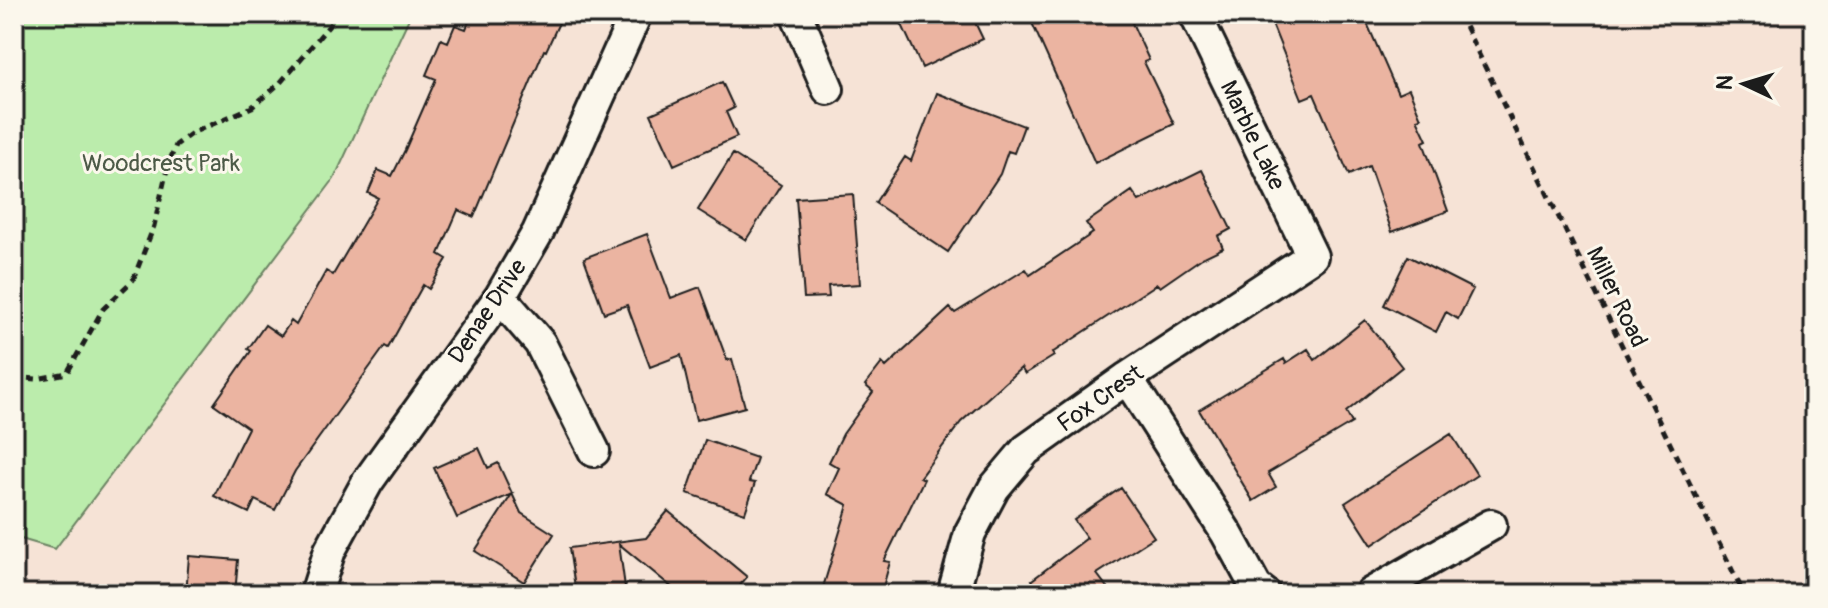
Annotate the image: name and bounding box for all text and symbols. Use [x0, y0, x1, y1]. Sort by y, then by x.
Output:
north arrow [1704, 44, 1784, 124]
text: N [1711, 74, 1740, 91]
street label: Marble Lake [1214, 76, 1292, 195]
park label: Woodcrest Park [82, 149, 240, 178]
street label: Miller Road [1580, 242, 1653, 352]
street label: Denae Drive [442, 254, 533, 369]
street label: Fox Crest [1052, 358, 1149, 438]

